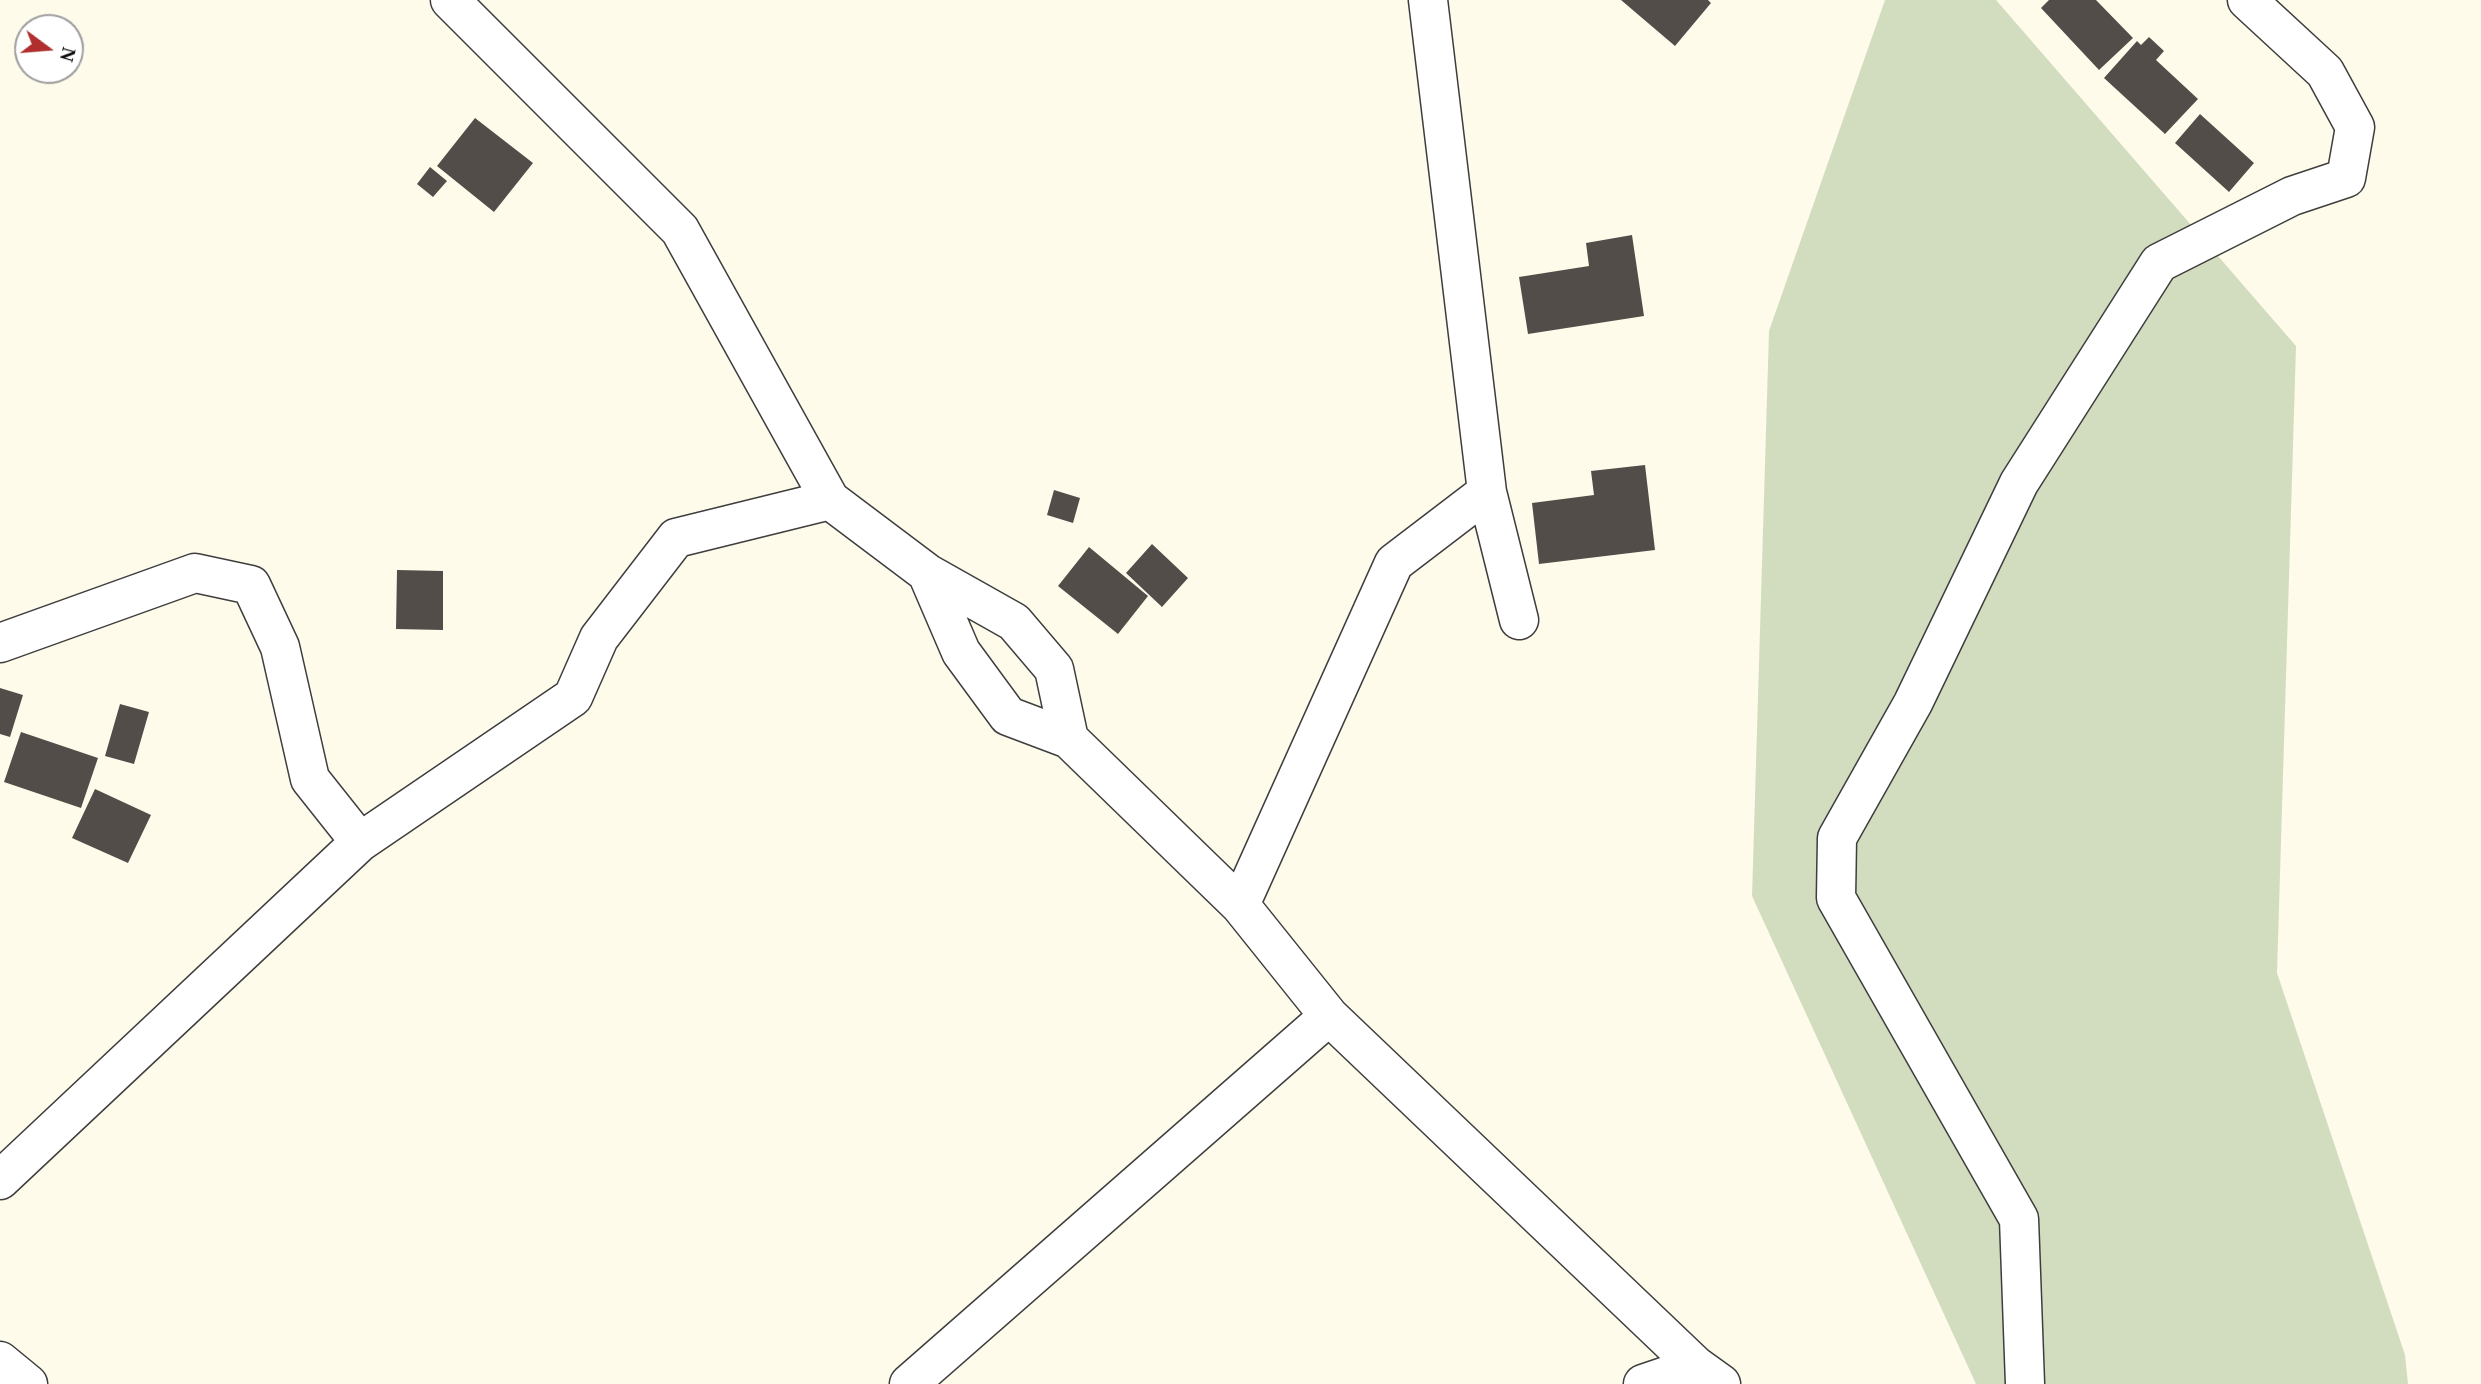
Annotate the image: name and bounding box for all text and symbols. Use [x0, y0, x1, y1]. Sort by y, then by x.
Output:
north arrow [14, 14, 84, 84]
text: N [56, 45, 80, 64]

